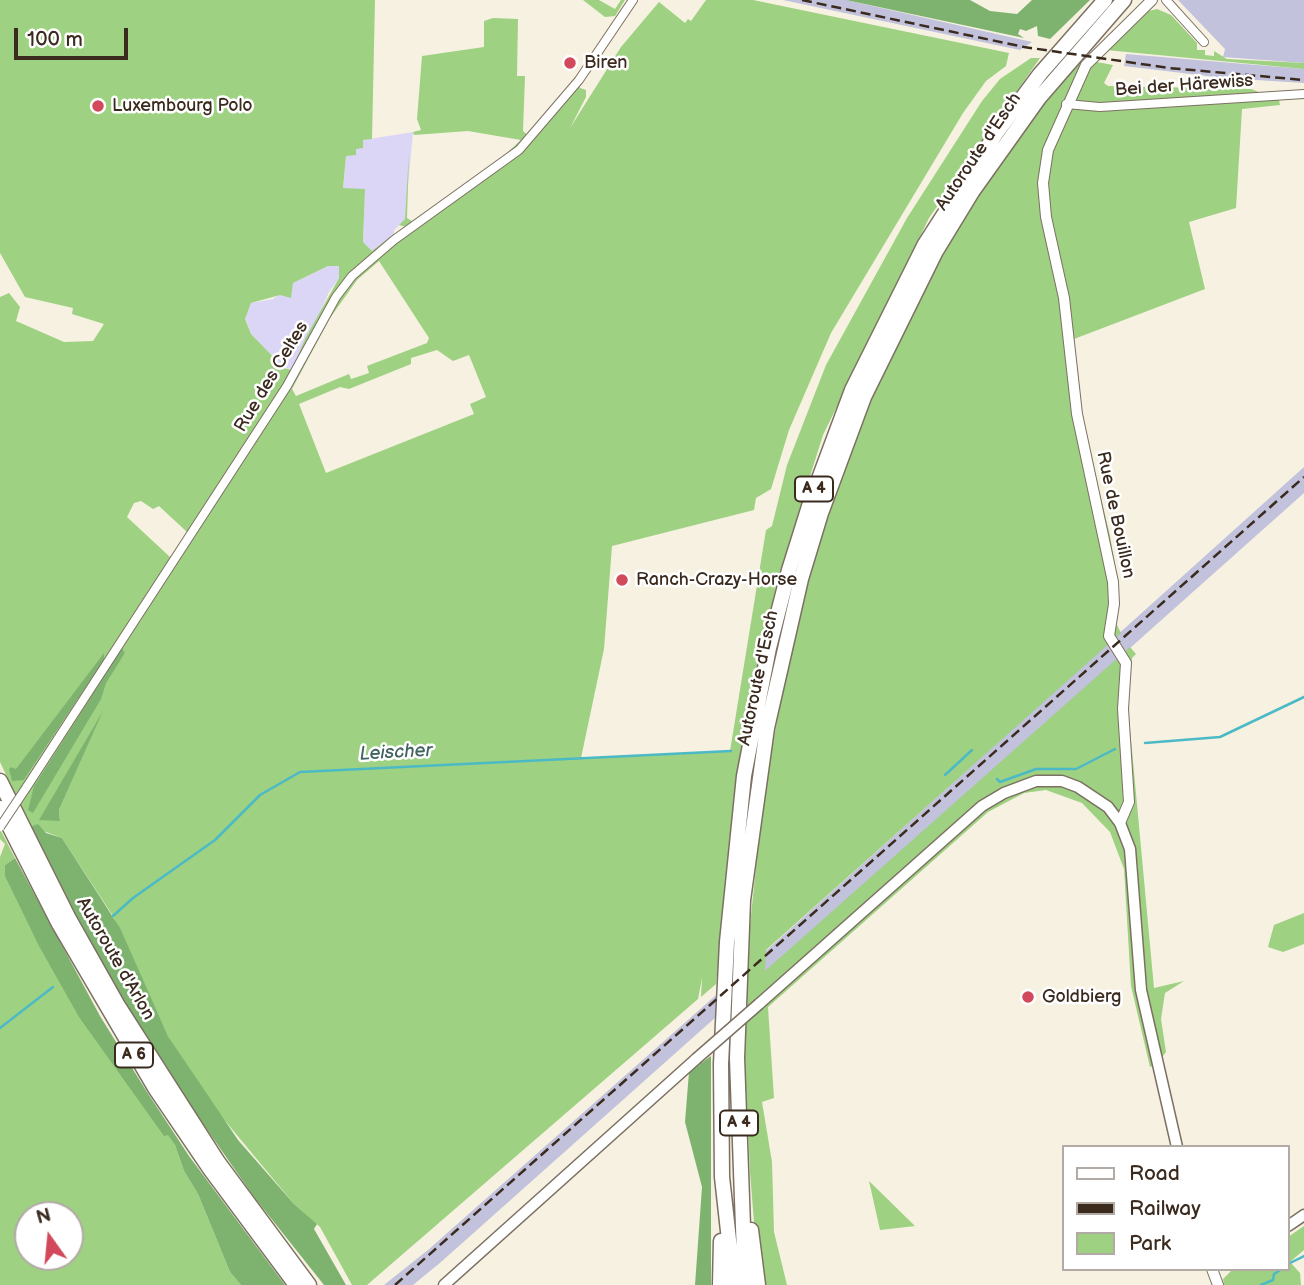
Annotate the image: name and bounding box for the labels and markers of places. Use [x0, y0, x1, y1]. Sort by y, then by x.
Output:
place label: Biren [584, 52, 628, 74]
marker: Biren [562, 55, 578, 71]
place label: Luxembourg Polo [112, 95, 253, 117]
marker: Luxembourg Polo [90, 98, 106, 114]
place label: Ranch-Crazy-Horse [636, 569, 797, 591]
marker: Ranch-Crazy-Horse [614, 572, 630, 588]
place label: Goldbierg [1042, 986, 1121, 1008]
marker: Goldbierg [1020, 989, 1036, 1005]

